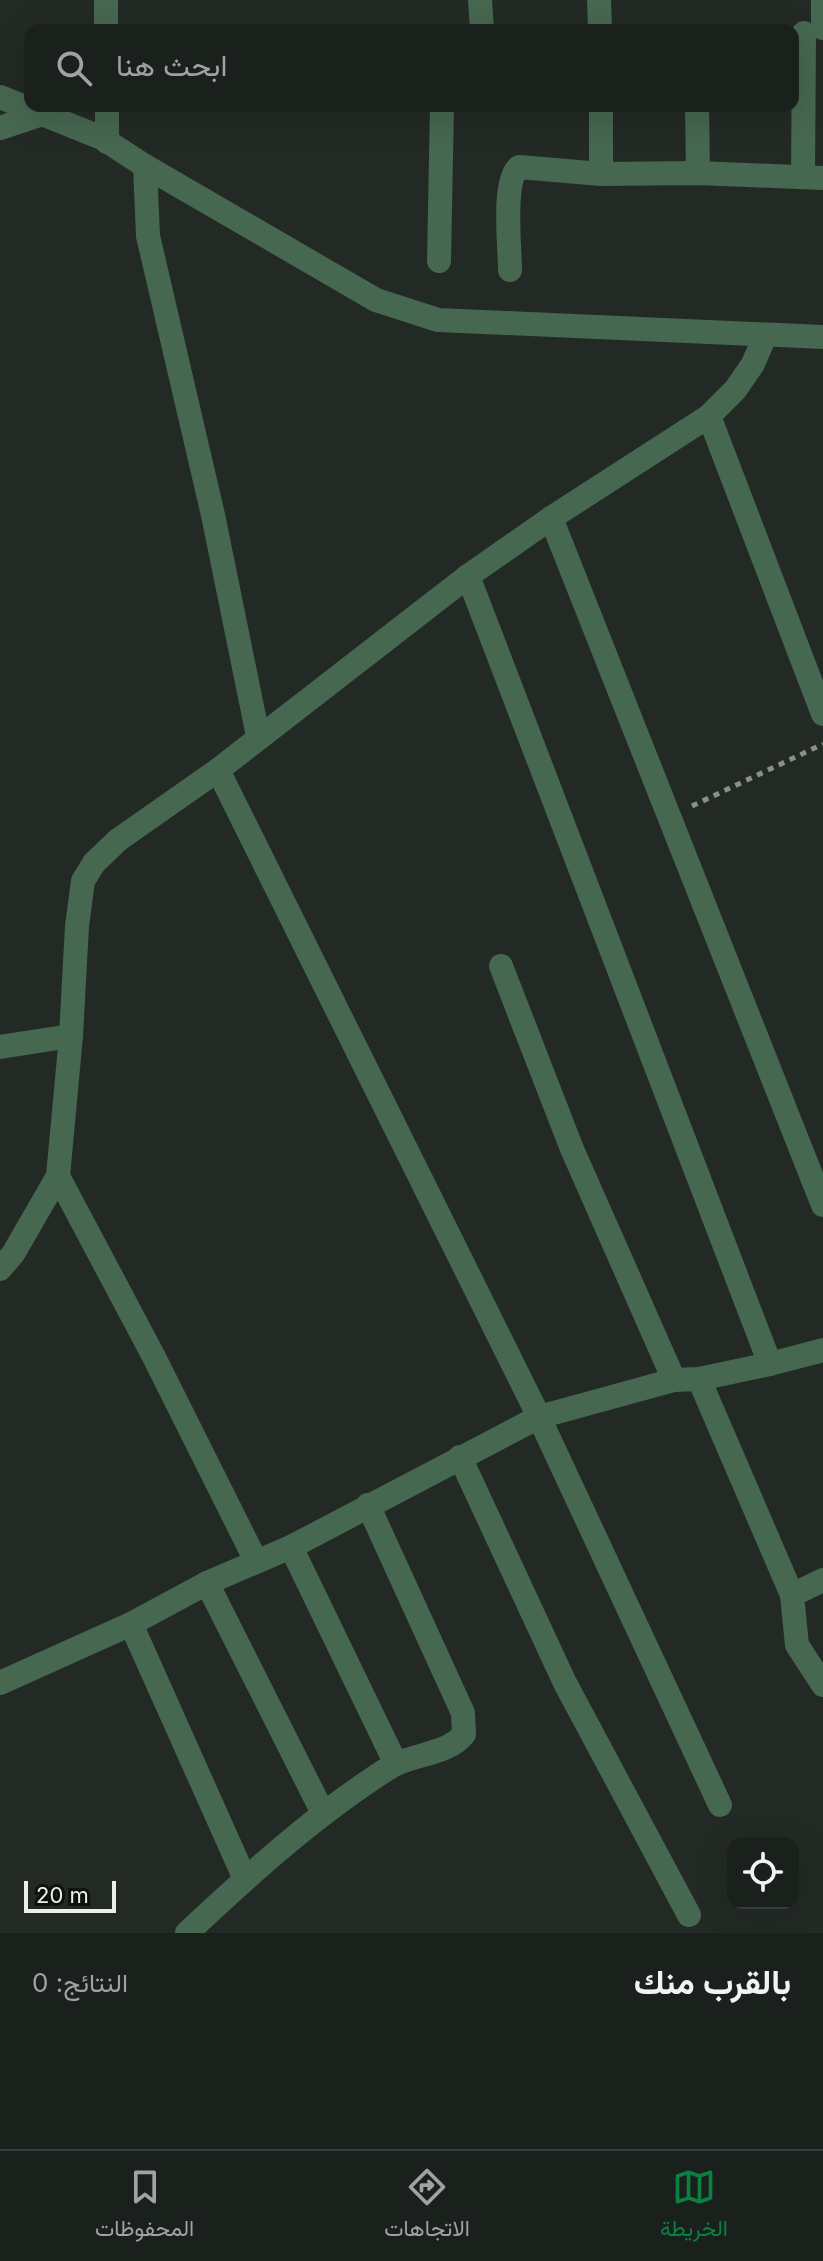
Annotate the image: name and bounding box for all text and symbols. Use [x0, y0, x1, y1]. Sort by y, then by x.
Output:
search box [24, 24, 799, 112]
icon: search [52, 46, 96, 90]
text: ابحث هنا [116, 47, 227, 83]
map controls [727, 1837, 799, 1909]
button: locate [727, 1837, 799, 1909]
scale bar [24, 1877, 116, 1913]
text: 20 m [36, 1882, 89, 1908]
text: بالقرب منك [634, 1961, 791, 2002]
text: النتائج: 0 [32, 1967, 128, 1998]
tab: المحفوظات [95, 2165, 194, 2248]
tab: الاتجاهات [384, 2165, 470, 2248]
tab: الخريطة [660, 2165, 728, 2248]

